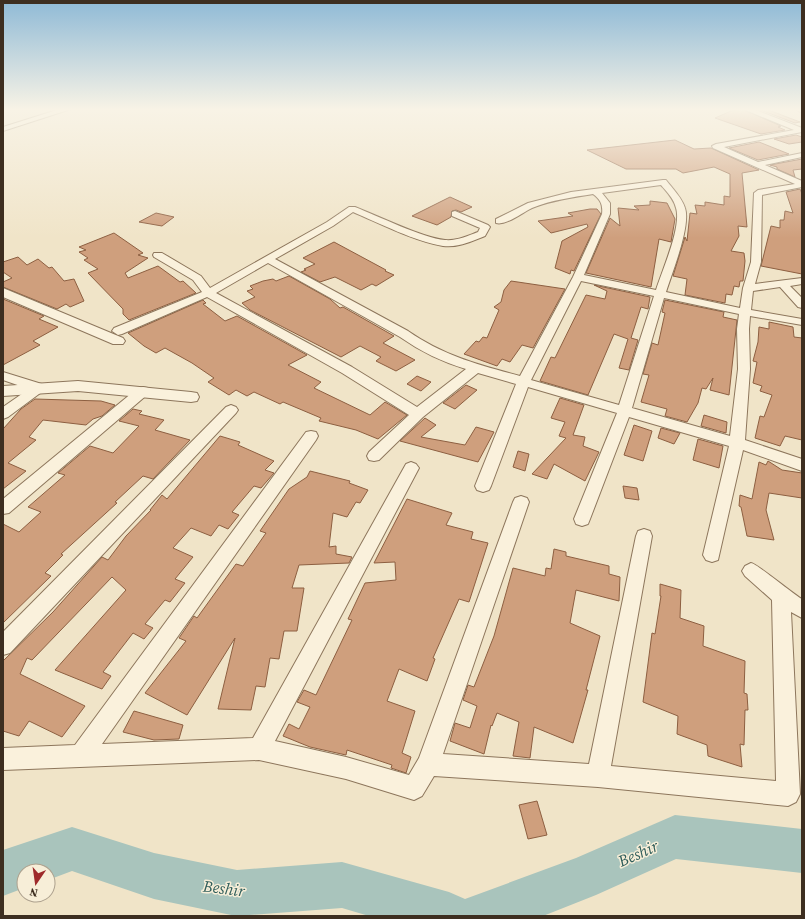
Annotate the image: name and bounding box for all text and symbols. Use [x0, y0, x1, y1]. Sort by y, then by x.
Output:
water label: Beshir [614, 834, 662, 872]
north arrow [16, 863, 56, 903]
water label: Beshir [201, 874, 247, 902]
text: N [28, 884, 39, 900]

